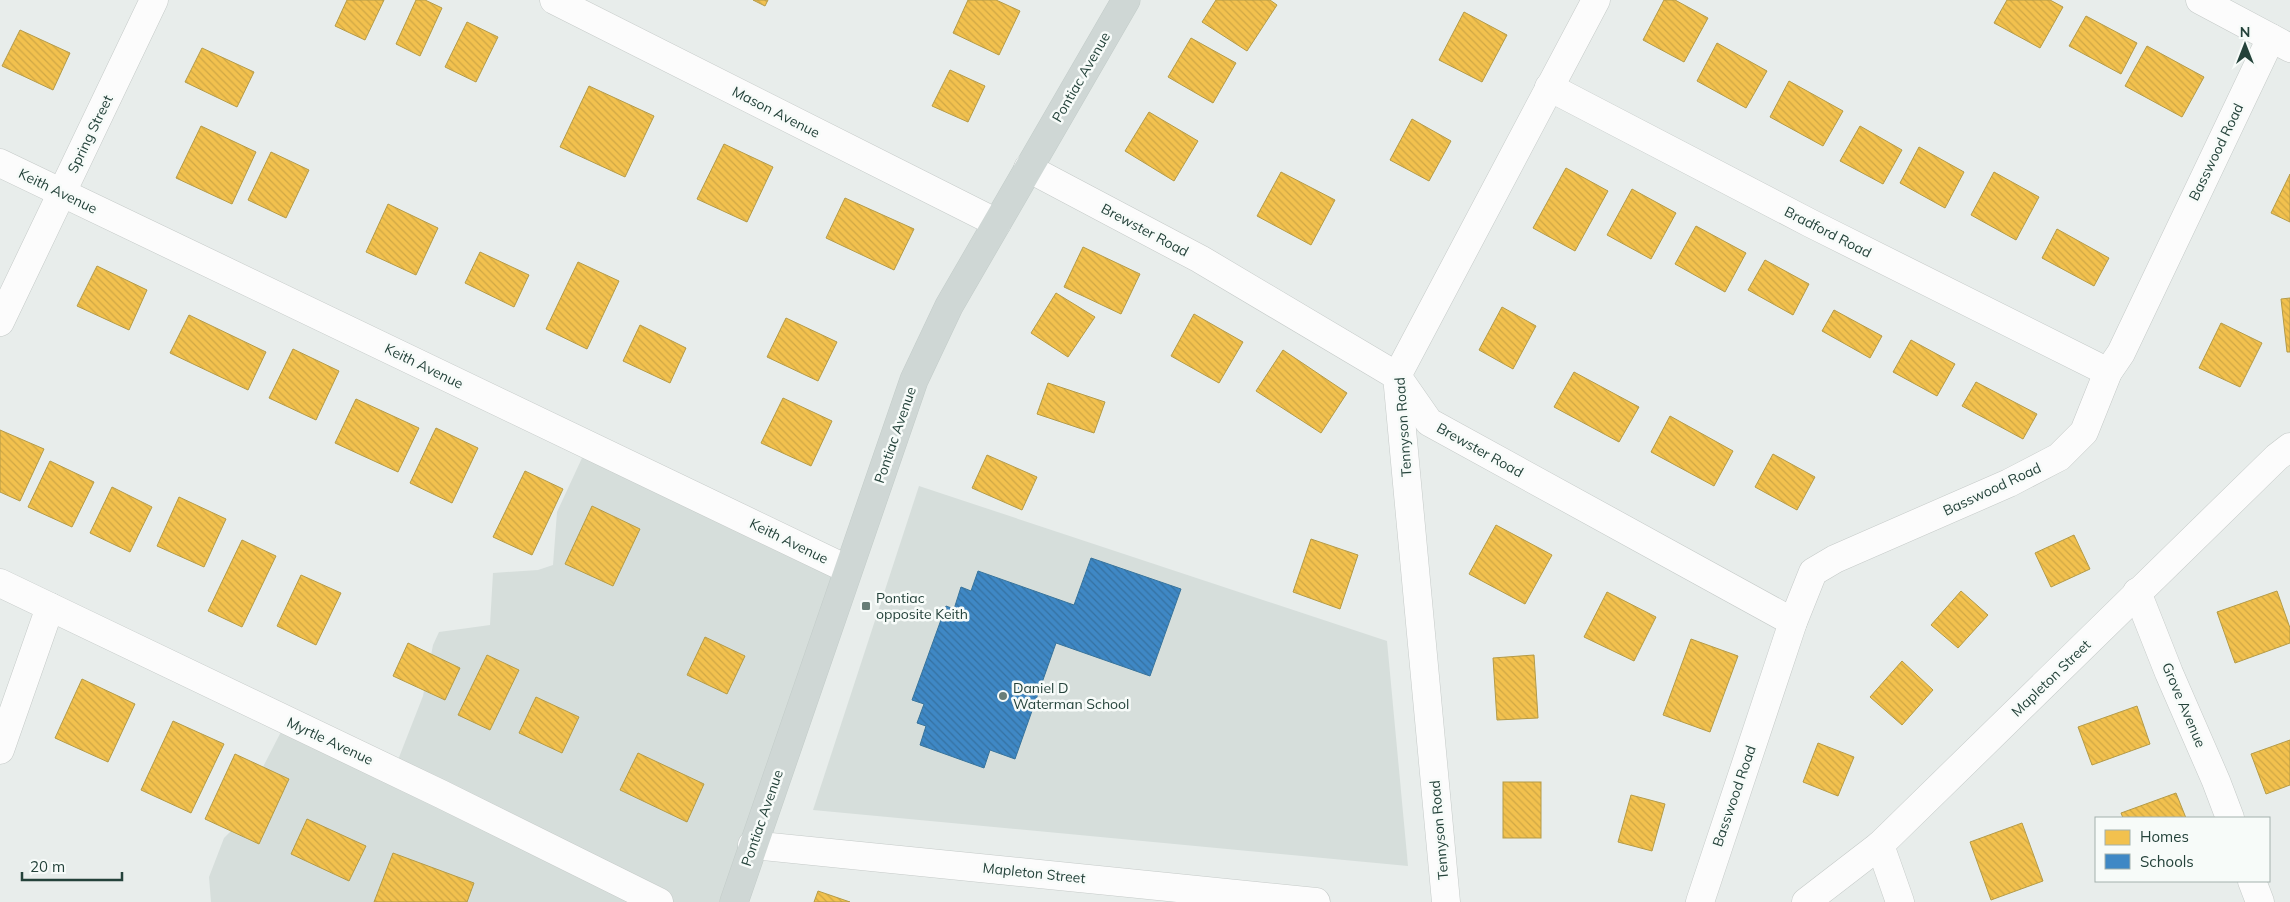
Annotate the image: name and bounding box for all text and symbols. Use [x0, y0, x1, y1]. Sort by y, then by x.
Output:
north arrow [2220, 20, 2270, 70]
text: N [2240, 23, 2250, 41]
street label: Pontiac Avenue [1048, 29, 1114, 125]
street label: Mason Avenue [729, 82, 823, 142]
street label: Spring Street [63, 92, 117, 176]
street label: Basswood Road [2185, 100, 2247, 204]
street label: Keith Avenue [16, 164, 100, 218]
street label: Brewster Road [1098, 199, 1192, 261]
street label: Bradford Road [1781, 202, 1875, 262]
street label: Keith Avenue [382, 339, 466, 393]
street label: Tennyson Road [1391, 377, 1415, 477]
street label: Pontiac Avenue [870, 384, 920, 486]
street label: Brewster Road [1433, 419, 1527, 481]
street label: Basswood Road [1940, 458, 2044, 520]
street label: Keith Avenue [747, 514, 831, 568]
place label: Pontiac opposite Keith [876, 589, 968, 623]
marker: Pontiac opposite Keith [860, 600, 872, 612]
street label: Mapleton Street [2008, 636, 2094, 720]
street label: Grove Avenue [2158, 660, 2210, 750]
place label: Daniel D Waterman School [1013, 679, 1129, 713]
marker: Daniel D Waterman School [997, 690, 1009, 702]
street label: Myrtle Avenue [284, 713, 376, 769]
street label: Basswood Road [1708, 743, 1760, 849]
street label: Pontiac Avenue [737, 767, 787, 869]
street label: Tennyson Road [1426, 780, 1452, 880]
legend [2095, 817, 2270, 882]
text: Homes [2140, 827, 2189, 846]
scale bar [22, 850, 122, 882]
text: Schools [2140, 852, 2194, 871]
text: 20 m [30, 857, 65, 876]
street label: Mapleton Street [982, 859, 1086, 887]

